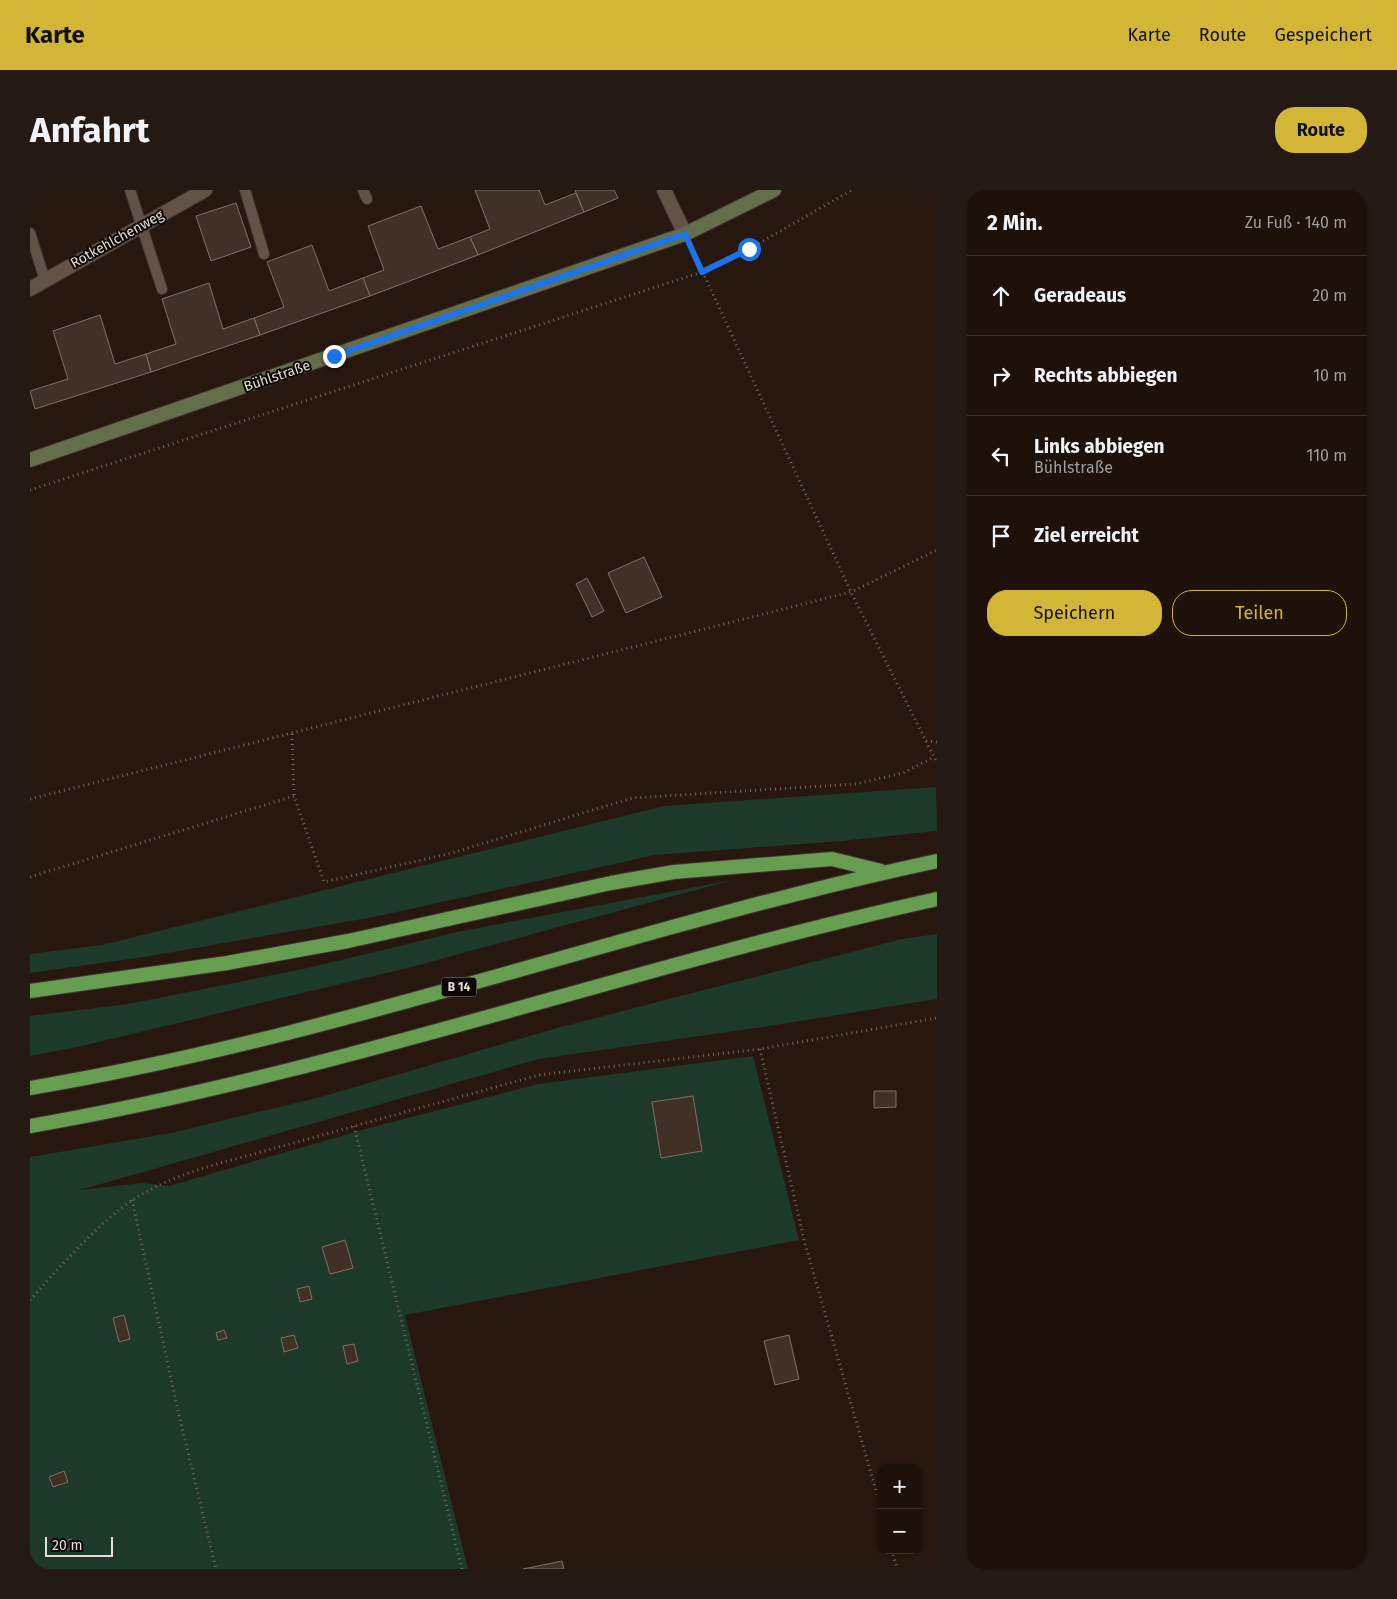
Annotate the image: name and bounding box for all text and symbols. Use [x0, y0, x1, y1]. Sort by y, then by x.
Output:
text: Karte [25, 21, 85, 49]
text: Karte [1128, 24, 1171, 46]
text: Route [1199, 24, 1246, 46]
text: Gespeichert [1274, 24, 1372, 46]
button: Route [1275, 107, 1367, 153]
text: Anfahrt [30, 109, 149, 151]
street label: Rotkehlchenweg [67, 206, 167, 272]
text: 2 Min. [987, 210, 1042, 236]
text: Zu Fuß · 140 m [1245, 213, 1347, 232]
route start [738, 238, 761, 261]
icon: ahead [987, 282, 1015, 310]
text: Geradeaus [1034, 284, 1126, 307]
text: 20 m [1312, 286, 1347, 305]
route end [323, 345, 346, 368]
street label: Bühlstraße [242, 357, 312, 395]
icon: right [987, 362, 1015, 390]
text: Rechts abbiegen [1034, 364, 1177, 387]
text: 10 m [1313, 366, 1347, 385]
text: Links abbiegen [1034, 435, 1165, 458]
icon: left [987, 442, 1015, 470]
text: 110 m [1306, 446, 1347, 465]
text: Bühlstraße [1034, 458, 1113, 477]
icon: arrive [987, 522, 1015, 550]
text: Ziel erreicht [1034, 524, 1139, 547]
button: Speichern [987, 590, 1162, 636]
button: Teilen [1172, 590, 1347, 636]
road number: B 14 [442, 978, 476, 996]
map controls [877, 1464, 922, 1554]
button: + [877, 1464, 922, 1509]
button: − [877, 1509, 922, 1554]
scale bar [45, 1534, 112, 1557]
text: 20 m [52, 1537, 82, 1554]

